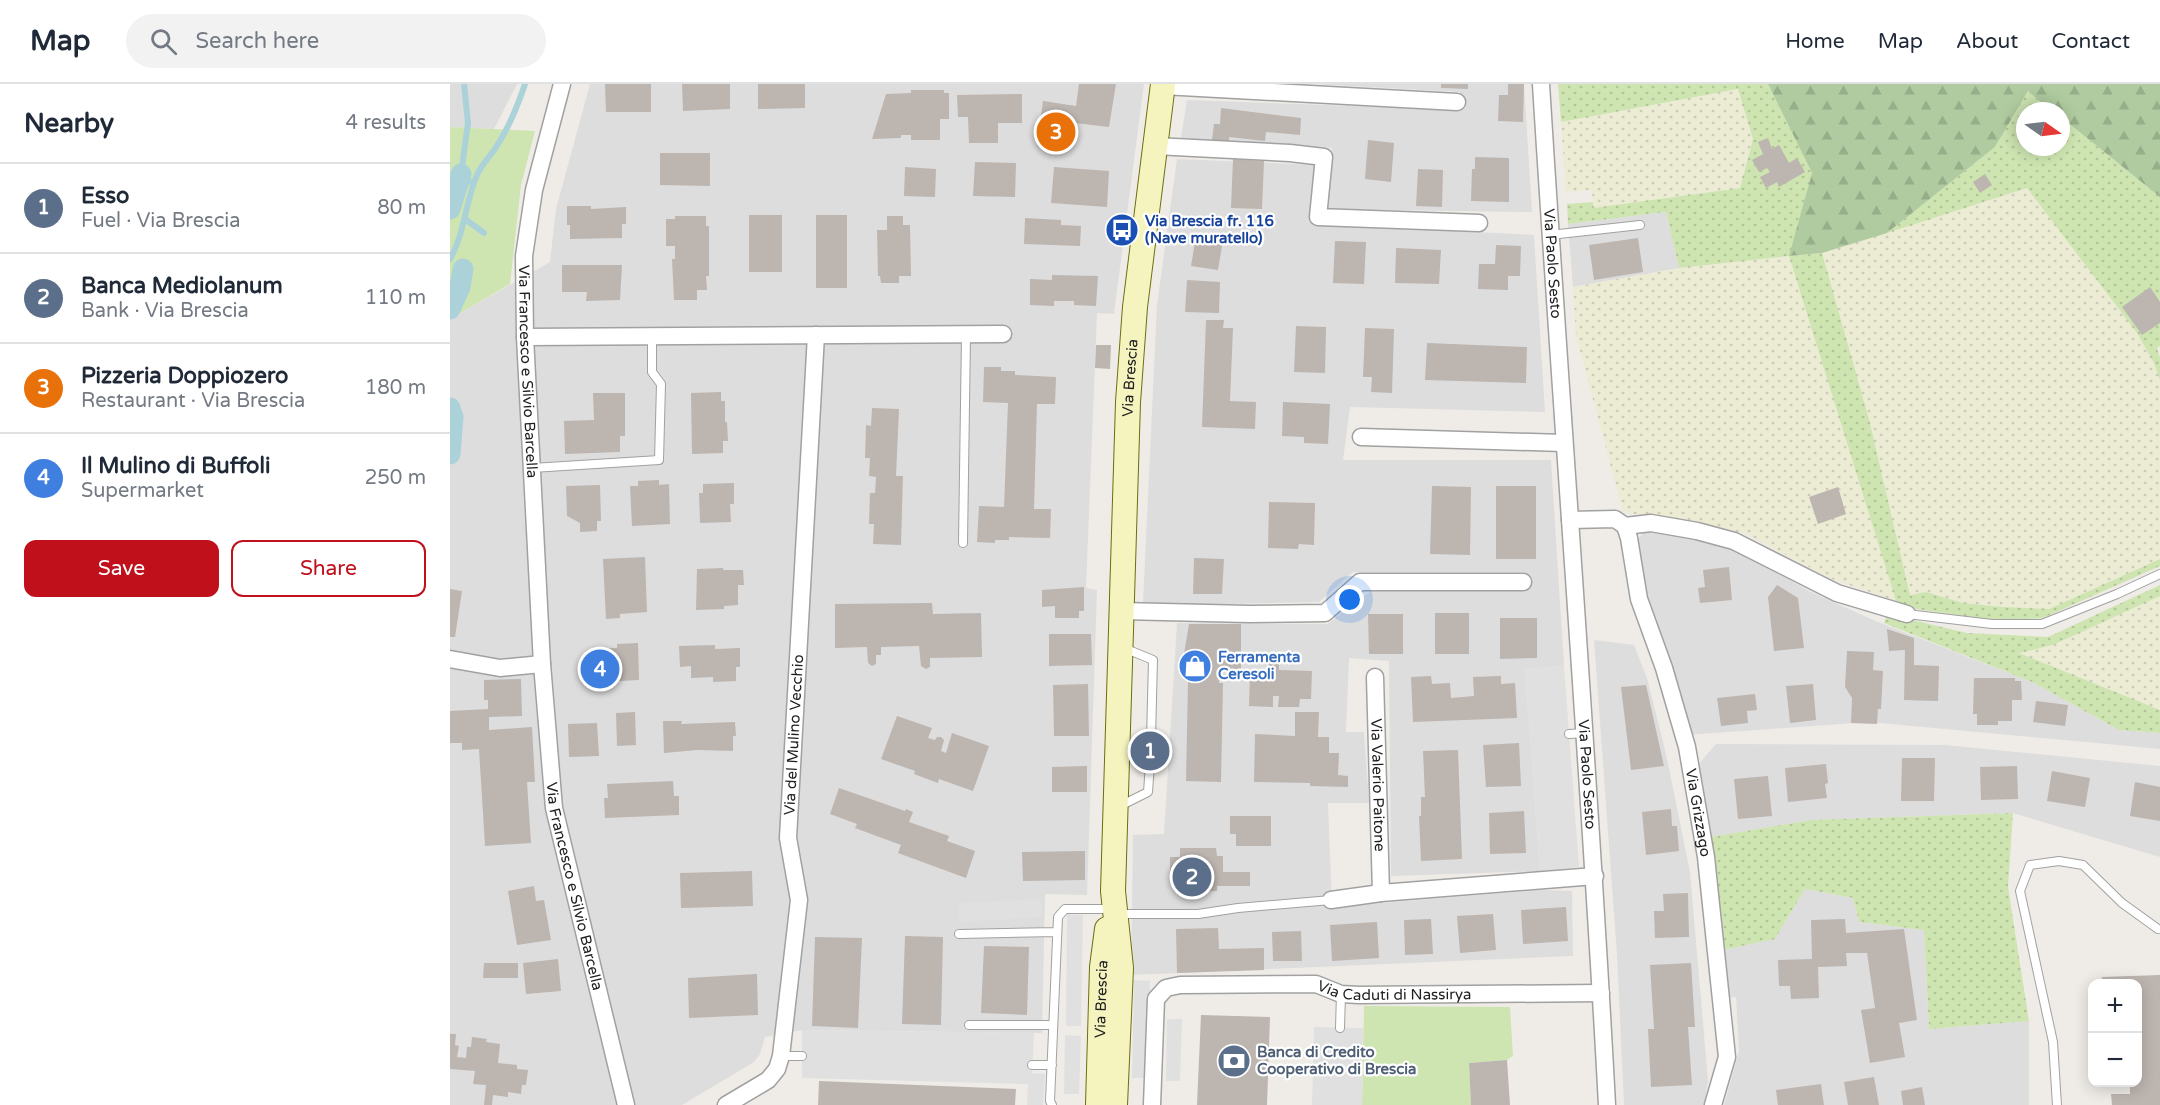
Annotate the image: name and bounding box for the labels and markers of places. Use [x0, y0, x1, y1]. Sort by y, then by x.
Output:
pin: 3 [1036, 110, 1076, 154]
bus stop icon: Via Brescia fr. 116 (Nave muratello) [1104, 212, 1140, 248]
place label: Via Brescia fr. 116 (Nave muratello) [1145, 212, 1274, 247]
pin: 4 [580, 646, 620, 692]
shop icon: Ferramenta Ceresoli [1177, 648, 1213, 684]
place label: Ferramenta Ceresoli [1218, 648, 1300, 683]
pin: 1 [1130, 728, 1170, 774]
pin: 2 [1172, 854, 1212, 900]
bank icon: Banca di Credito Cooperativo di Brescia [1216, 1043, 1252, 1079]
place label: Banca di Credito Cooperativo di Brescia [1257, 1043, 1416, 1079]

